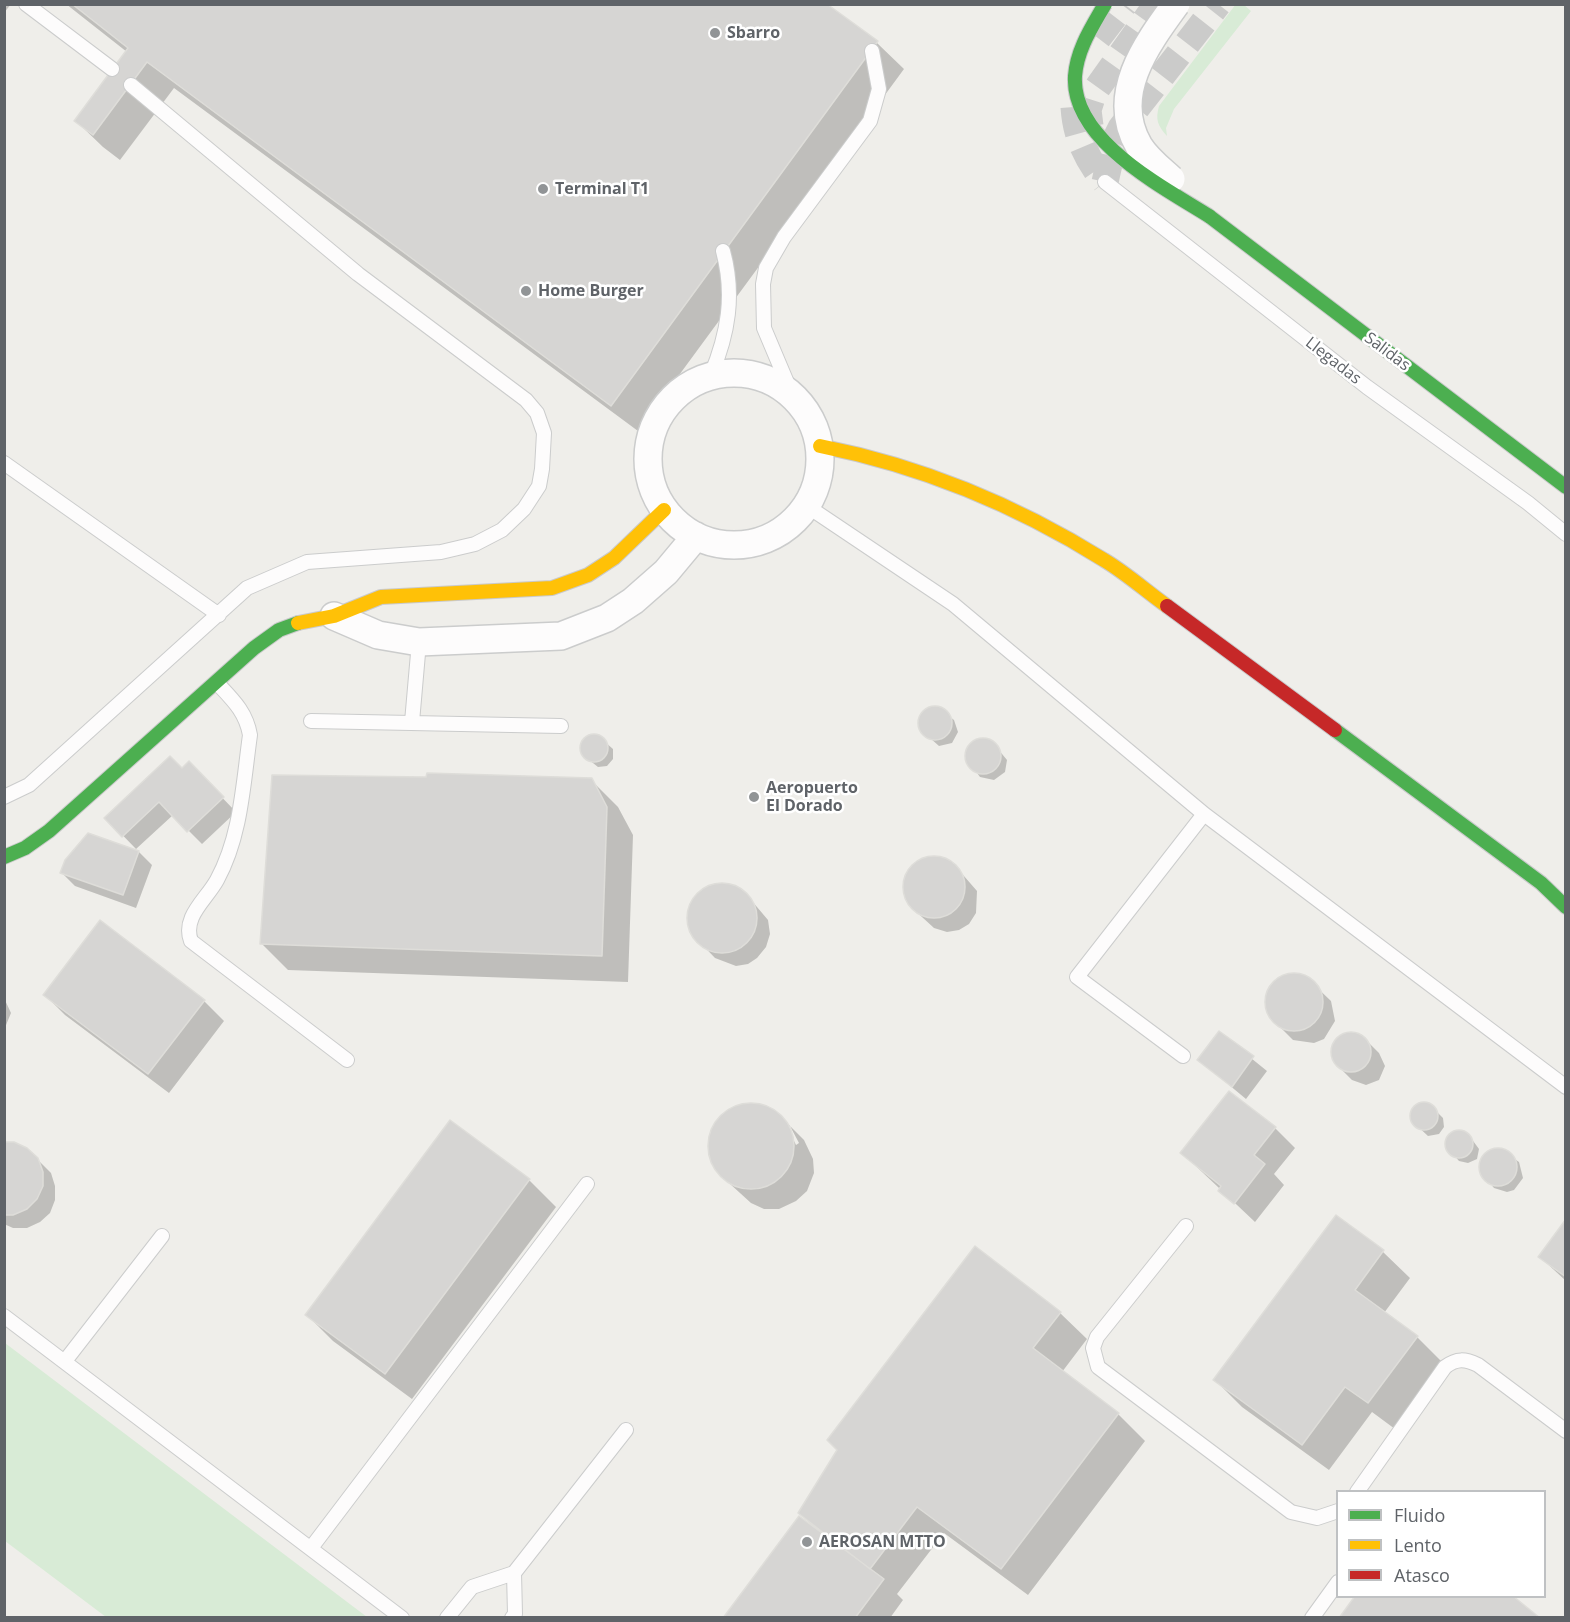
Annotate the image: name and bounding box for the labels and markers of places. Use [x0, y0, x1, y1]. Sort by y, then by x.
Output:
place label: Sbarro [727, 23, 780, 43]
marker: Sbarro [708, 26, 722, 40]
place label: Terminal T1 [555, 179, 649, 199]
marker: Terminal T1 [536, 182, 550, 196]
place label: Home Burger [538, 281, 644, 301]
marker: Home Burger [519, 284, 533, 298]
place label: Aeropuerto El Dorado [766, 778, 858, 816]
marker: Aeropuerto El Dorado [747, 790, 761, 804]
place label: AEROSAN MTTO [819, 1532, 946, 1552]
marker: AEROSAN MTTO [800, 1535, 814, 1549]

